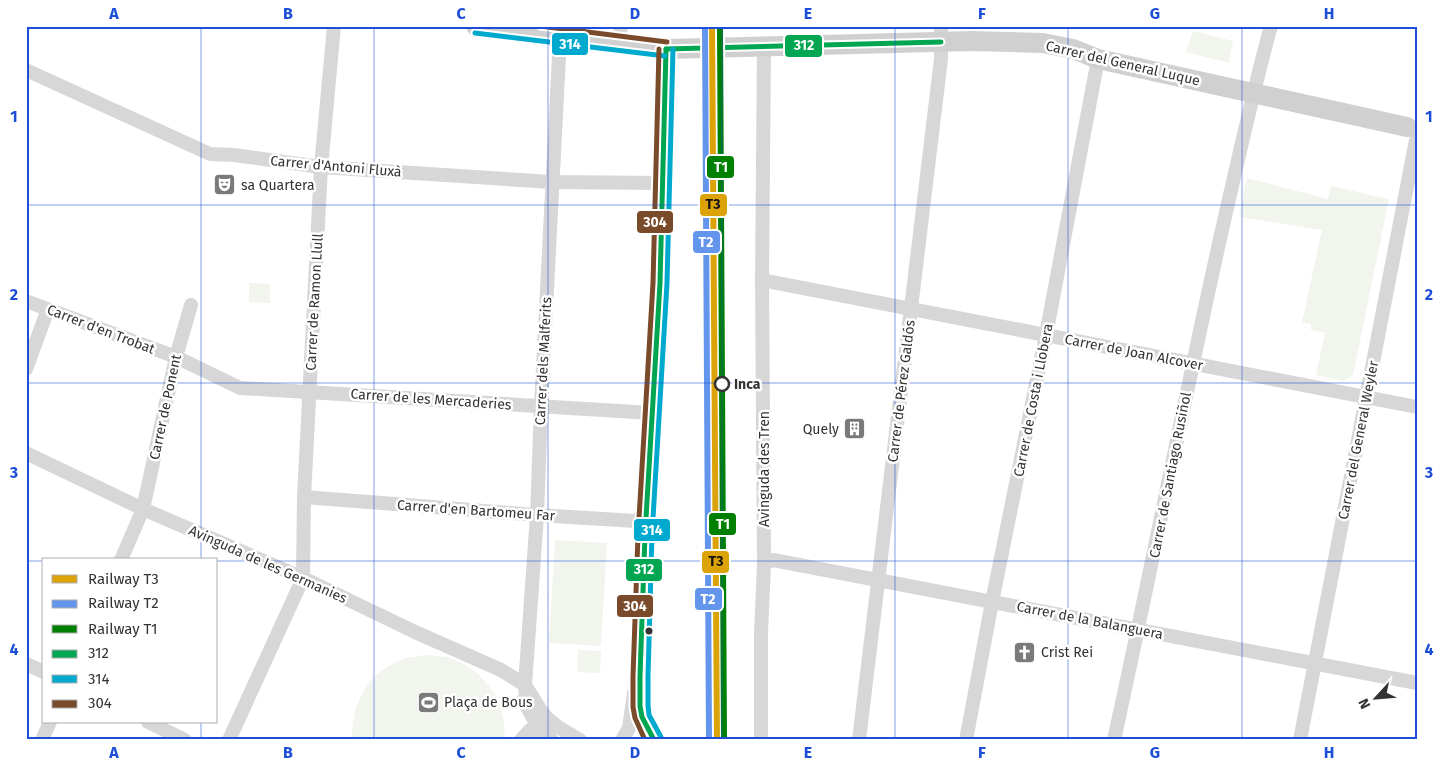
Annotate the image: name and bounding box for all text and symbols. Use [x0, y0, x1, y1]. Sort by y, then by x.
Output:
text: A [108, 4, 119, 23]
text: B [283, 4, 293, 23]
text: C [456, 4, 466, 23]
text: D [630, 4, 640, 23]
text: E [804, 4, 812, 23]
text: F [978, 4, 986, 23]
text: G [1150, 4, 1160, 23]
text: H [1324, 4, 1334, 23]
line badge: 314 [551, 32, 589, 56]
line badge: 312 [784, 34, 823, 58]
text: 314 [558, 36, 581, 53]
text: 312 [793, 37, 814, 54]
street label: Carrer del General Luque [1044, 37, 1202, 90]
text: 1 [10, 107, 18, 126]
text: 1 [1425, 107, 1433, 126]
street label: Carrer d'Antoni Fluxà [270, 152, 402, 181]
line badge: T1 [706, 155, 735, 179]
text: T1 [714, 159, 728, 176]
theatre icon: sa Quartera [213, 173, 237, 197]
place label: sa Quartera [241, 177, 315, 194]
line badge: T3 [699, 193, 728, 217]
text: T3 [706, 196, 720, 213]
line badge: 304 [636, 210, 674, 234]
text: 304 [642, 214, 667, 231]
line badge: T2 [692, 230, 721, 254]
street label: Carrer de Ramon Llull [302, 233, 327, 371]
text: T2 [699, 234, 713, 251]
text: 2 [10, 285, 18, 304]
text: 2 [1425, 285, 1433, 304]
street label: Carrer dels Malferits [532, 296, 555, 426]
street label: Carrer d'en Trobat [45, 301, 158, 358]
street label: Carrer de Pérez Galdós [884, 318, 919, 463]
street label: Carrer de Costa i Llobera [1010, 322, 1057, 478]
street label: Carrer de Joan Alcover [1063, 331, 1205, 374]
street label: Carrer de Ponent [146, 352, 185, 461]
street label: Carrer del General Weyler [1335, 359, 1382, 521]
marker: Inca [714, 376, 730, 392]
place label: Inca [734, 376, 761, 393]
street label: Carrer de les Mercaderies [350, 385, 512, 414]
street label: Carrer de Santiago Rusiñol [1146, 391, 1195, 559]
street label: Avinguda des Tren [756, 411, 773, 527]
building icon: Quely [843, 417, 867, 441]
place label: Quely [803, 421, 839, 438]
text: 3 [9, 463, 18, 482]
text: 3 [1424, 463, 1433, 482]
street label: Carrer d'en Bartomeu Far [396, 496, 556, 525]
line badge: T1 [708, 512, 737, 536]
text: T1 [716, 516, 730, 533]
line badge: 314 [633, 518, 671, 542]
street label: Avinguda de les Germanies [186, 522, 350, 607]
text: 314 [640, 522, 663, 539]
line badge: T3 [701, 550, 730, 574]
text: T3 [709, 553, 723, 570]
legend [42, 558, 218, 724]
line badge: 312 [625, 558, 663, 582]
text: 312 [633, 561, 654, 578]
text: Railway T3 [88, 570, 159, 588]
line badge: T2 [694, 587, 723, 611]
text: T2 [701, 591, 715, 608]
text: Railway T2 [88, 594, 159, 612]
line badge: 304 [616, 594, 654, 618]
text: 304 [622, 598, 647, 615]
street label: Carrer de la Balanguera [1015, 598, 1165, 643]
text: Railway T1 [88, 620, 158, 638]
unlabelled marker [644, 626, 654, 636]
text: 4 [9, 640, 19, 659]
church icon: Crist Rei [1013, 640, 1037, 664]
text: 4 [1424, 640, 1434, 659]
text: 312 [88, 644, 109, 662]
place label: Crist Rei [1041, 644, 1093, 661]
text: 314 [88, 670, 110, 688]
north arrow [1350, 674, 1400, 724]
sports icon: Plaça de Bous [416, 690, 440, 714]
text: 304 [88, 694, 112, 712]
place label: Plaça de Bous [444, 694, 533, 711]
text: N [1355, 696, 1374, 711]
text: A [108, 743, 119, 762]
text: B [283, 743, 293, 762]
text: C [456, 743, 466, 762]
text: D [630, 743, 640, 762]
text: E [804, 743, 812, 762]
text: F [978, 743, 986, 762]
text: G [1150, 743, 1160, 762]
text: H [1324, 743, 1334, 762]

